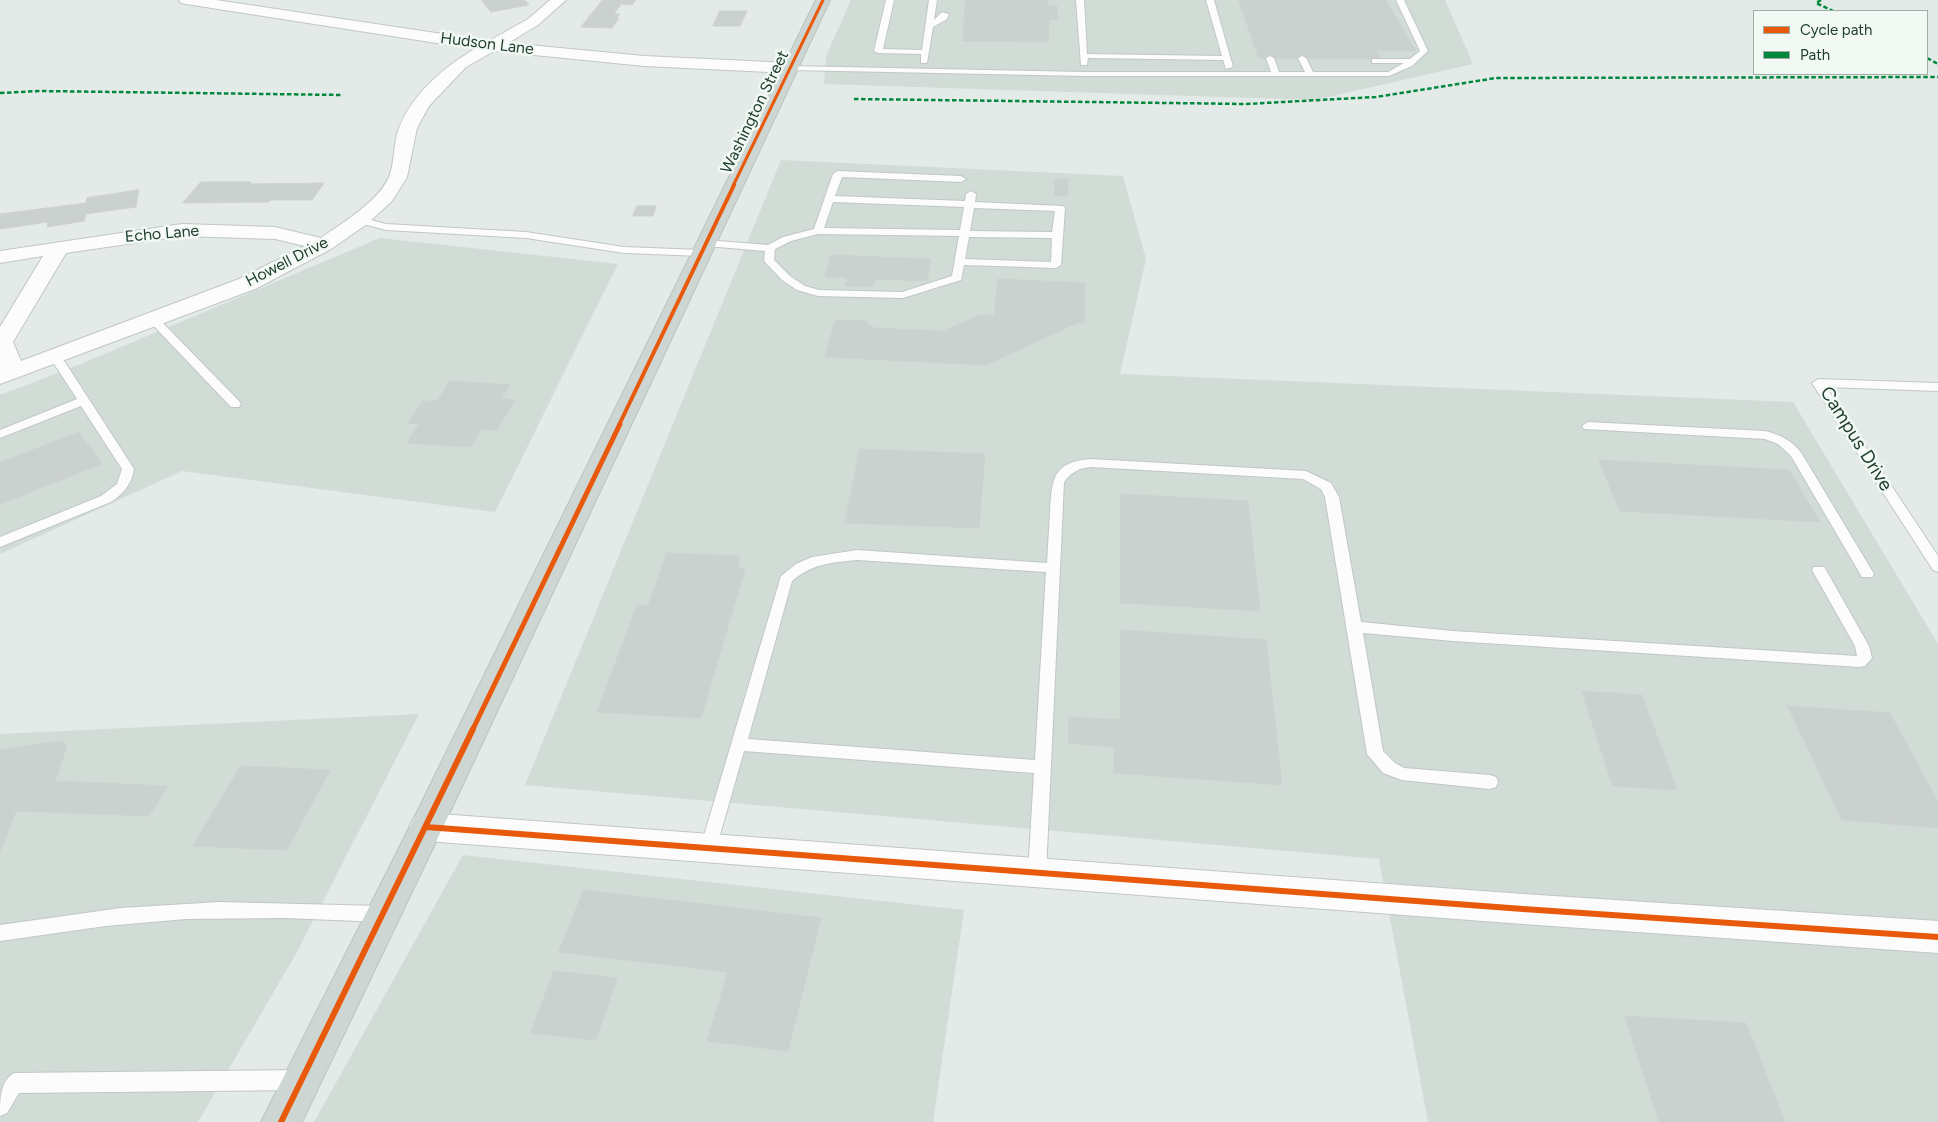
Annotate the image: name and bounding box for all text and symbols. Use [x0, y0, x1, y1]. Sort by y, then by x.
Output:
legend [1753, 10, 1928, 75]
text: Cycle path [1800, 21, 1872, 39]
street label: Hudson Lane [439, 29, 535, 59]
text: Path [1800, 46, 1830, 64]
street label: Washington Street [717, 47, 793, 177]
street label: Echo Lane [124, 221, 200, 247]
street label: Howell Drive [242, 233, 332, 291]
street label: Campus Drive [1815, 383, 1897, 495]

